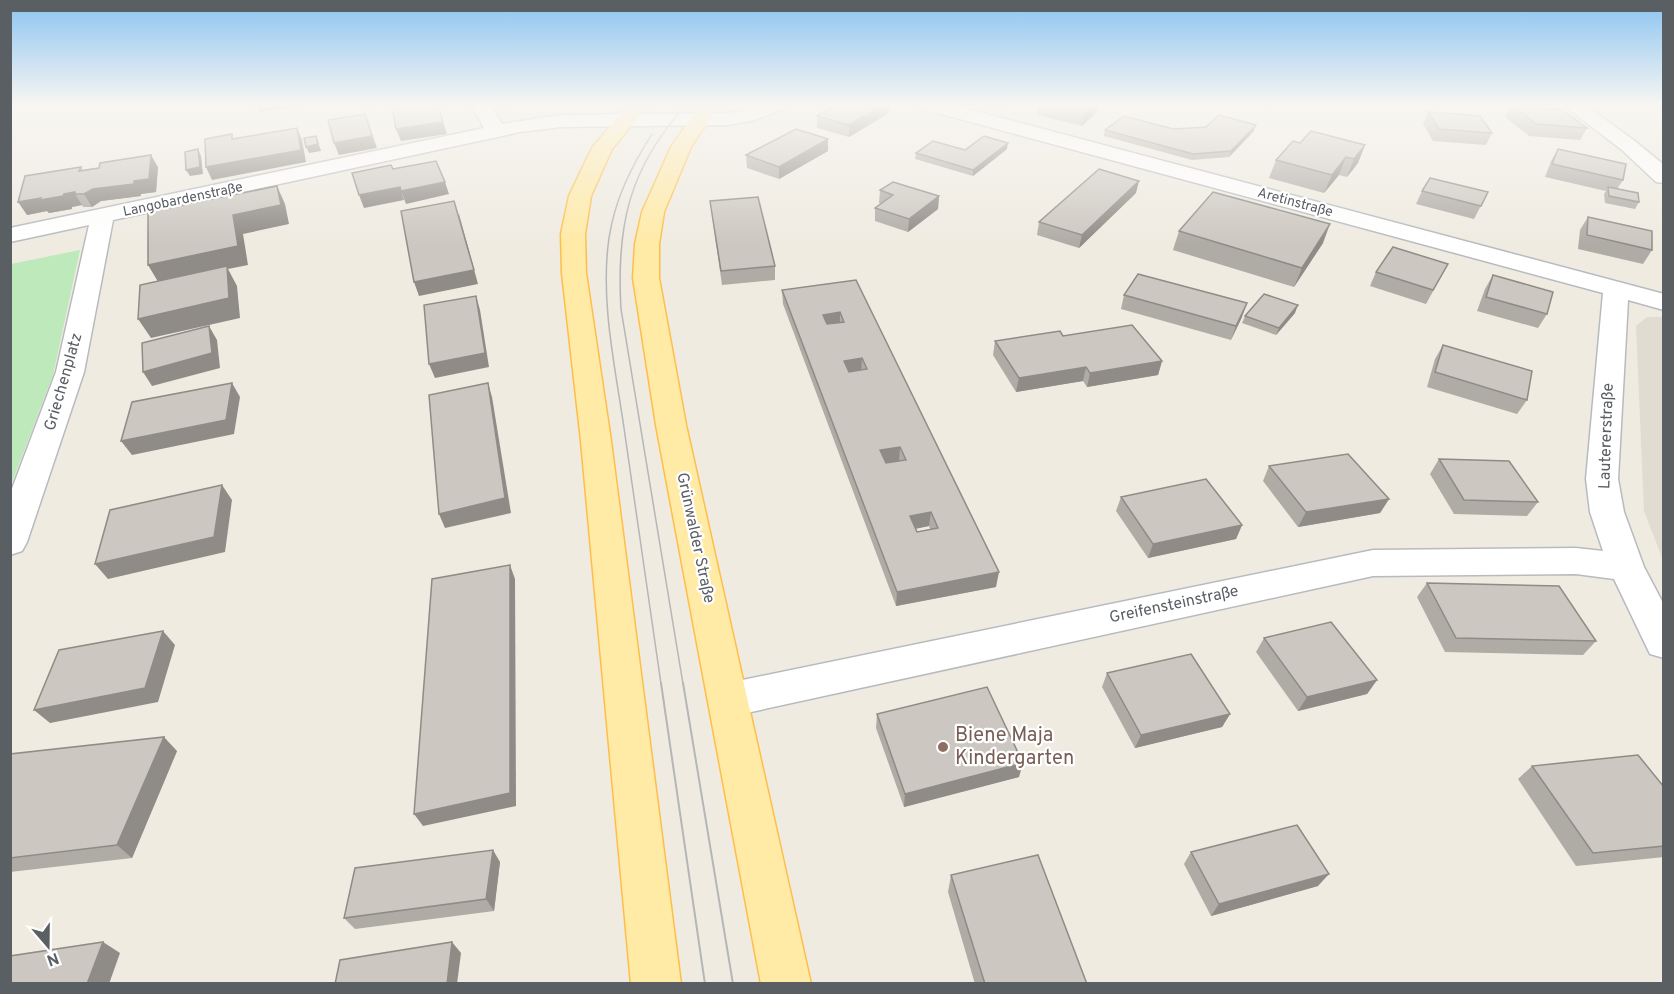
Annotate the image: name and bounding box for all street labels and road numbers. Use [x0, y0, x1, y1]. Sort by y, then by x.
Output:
street label: Langobardenstraße [121, 179, 245, 221]
street label: Aretinstraße [1255, 185, 1335, 221]
street label: Griechenplatz [41, 331, 87, 433]
street label: Lautererstraße [1595, 383, 1619, 489]
street label: Grünwalder Straße [671, 471, 719, 605]
street label: Greifensteinstraße [1108, 582, 1240, 628]

